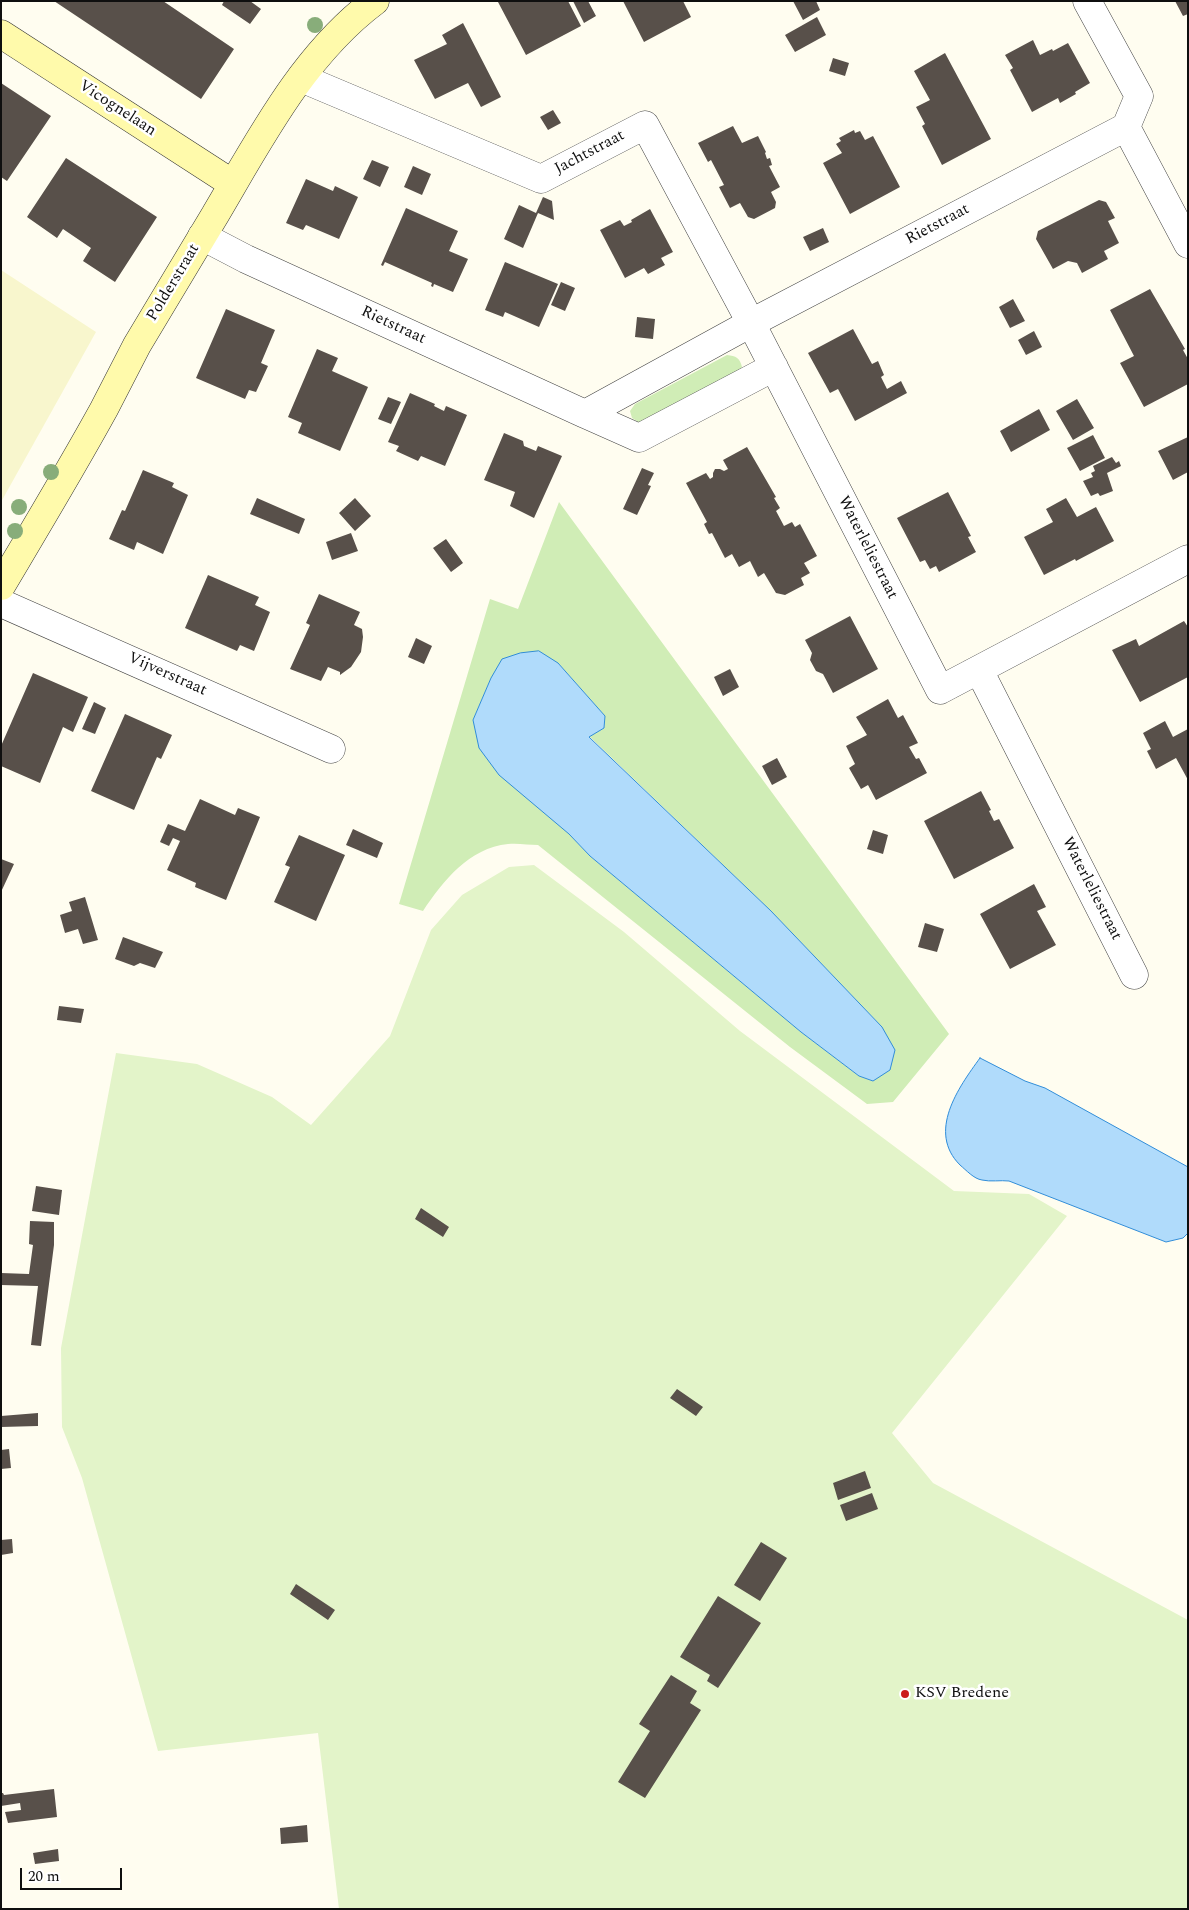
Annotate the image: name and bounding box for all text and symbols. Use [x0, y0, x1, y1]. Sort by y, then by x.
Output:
street label: Vicognelaan [75, 77, 159, 141]
street label: Jachtstraat [552, 127, 628, 179]
street label: Rietstraat [903, 200, 973, 250]
street label: Polderstraat [143, 241, 205, 325]
street label: Rietstraat [357, 303, 429, 349]
street label: Waterleliestraat [833, 493, 901, 603]
street label: Vijverstraat [125, 649, 209, 701]
street label: Waterleliestraat [1057, 834, 1125, 944]
place label: KSV Bredene [915, 1684, 1009, 1704]
marker: KSV Bredene [899, 1688, 911, 1700]
scale bar [22, 1858, 125, 1890]
text: 20 m [28, 1865, 60, 1888]

